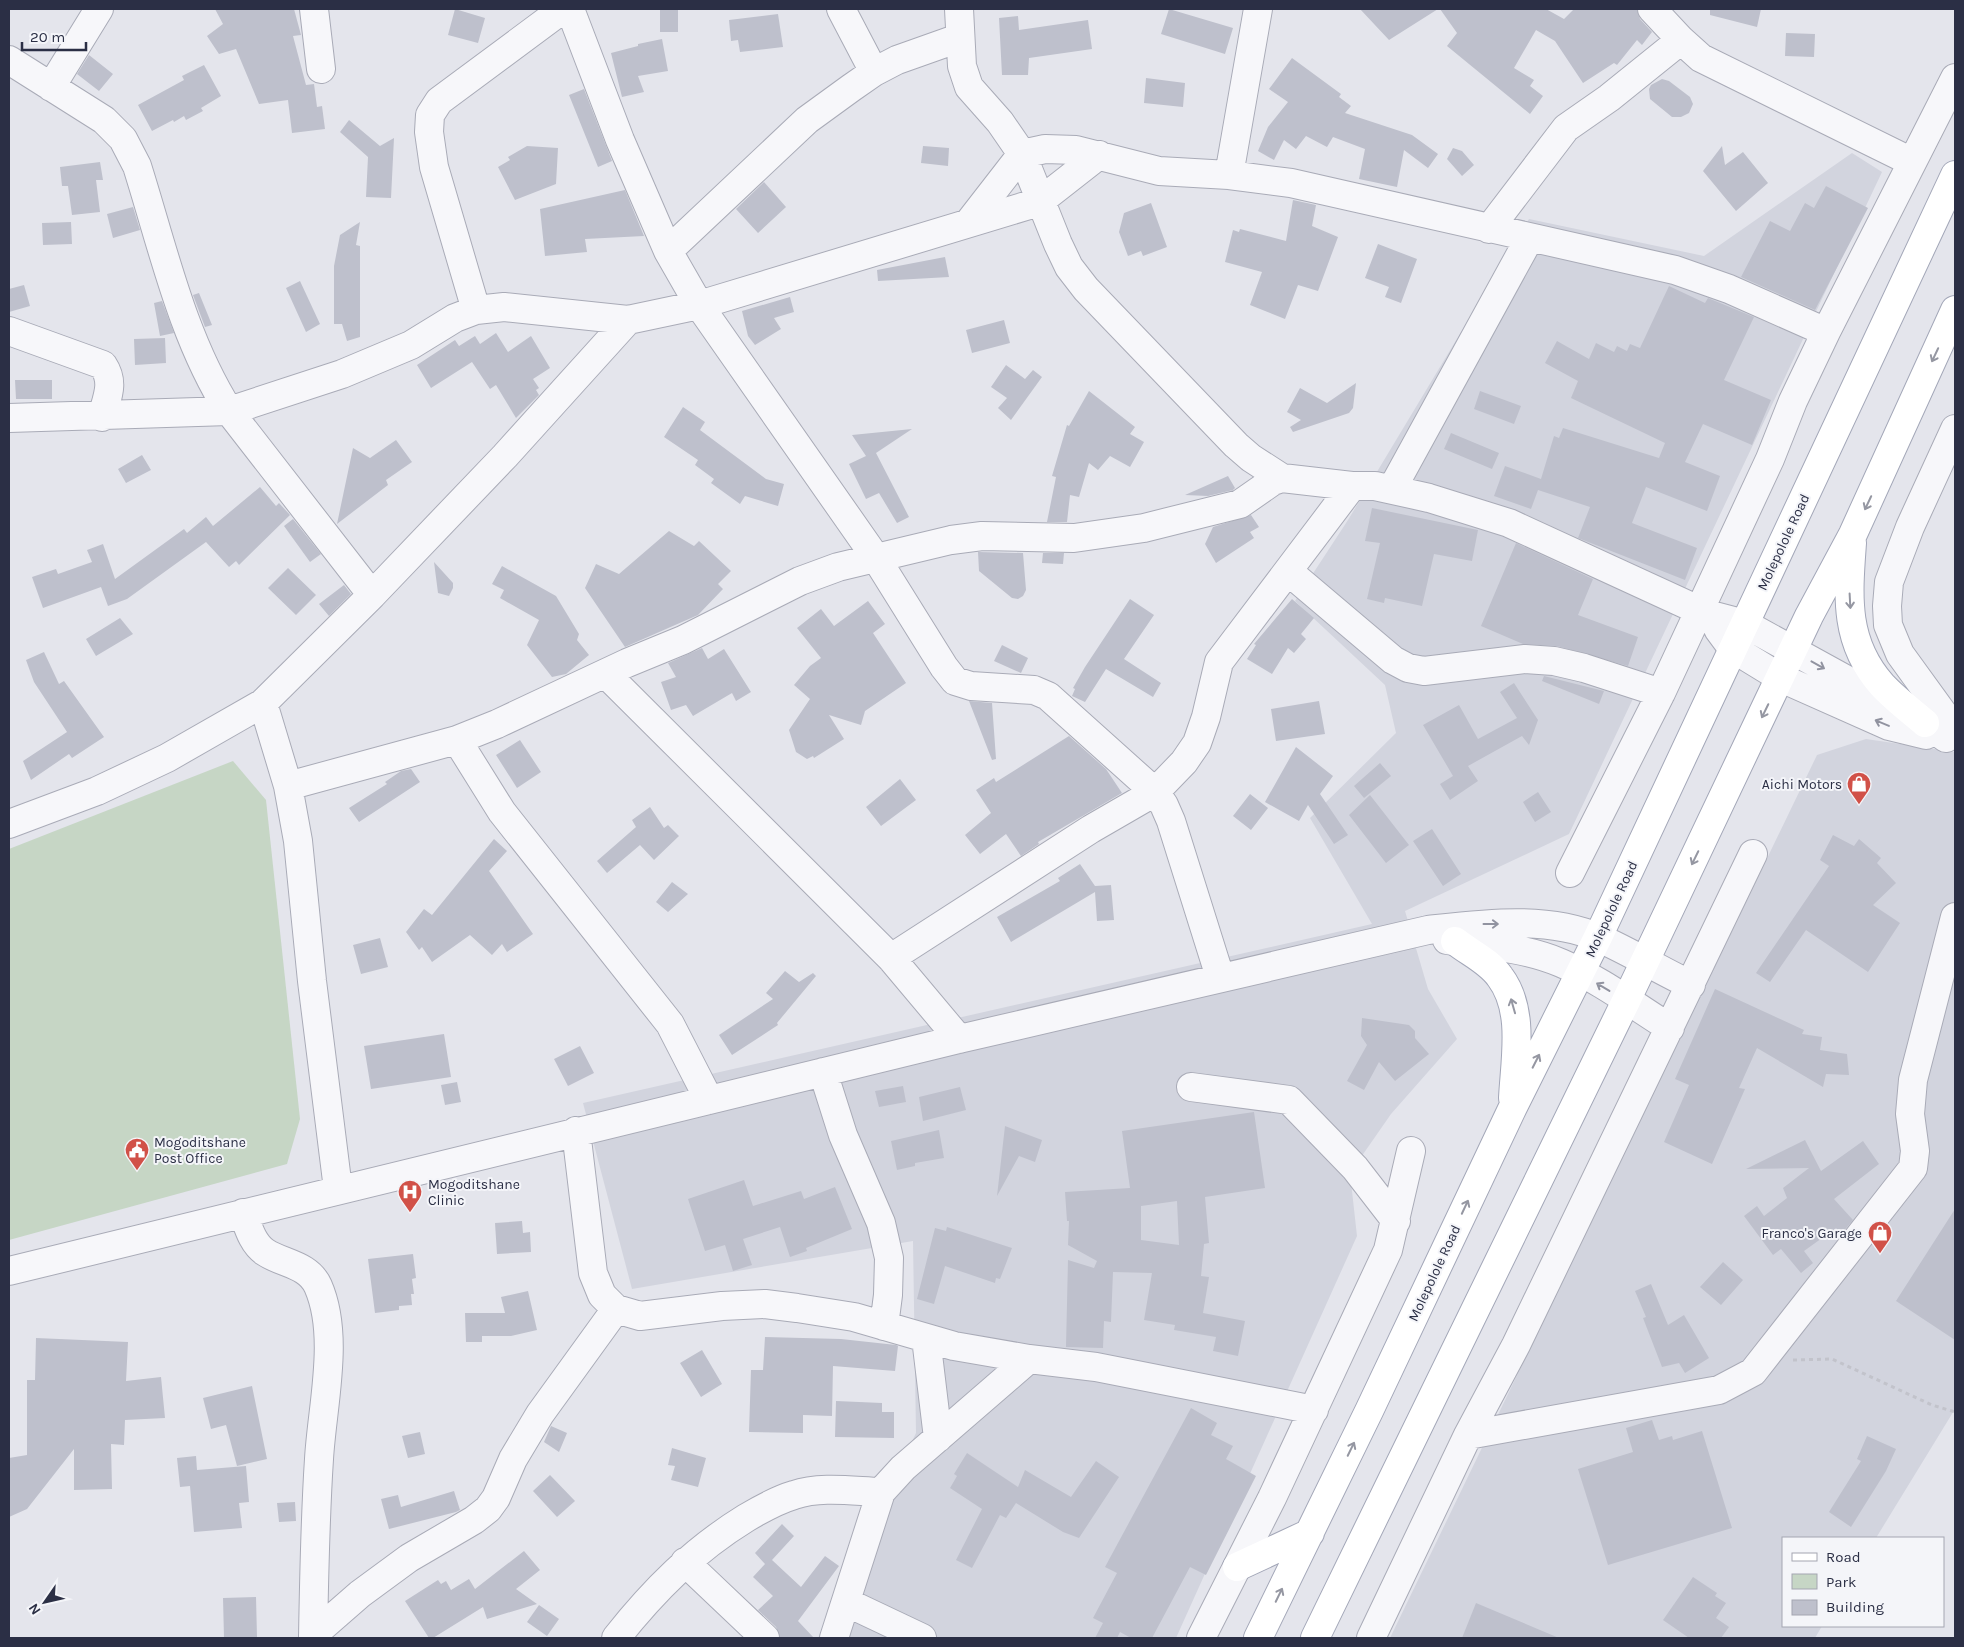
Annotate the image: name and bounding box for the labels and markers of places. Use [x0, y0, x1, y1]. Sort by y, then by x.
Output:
shop icon: Aichi Motors [1846, 771, 1872, 805]
place label: Aichi Motors [1762, 776, 1842, 793]
place label: Mogoditshane Post Office [154, 1134, 246, 1167]
public building icon: Mogoditshane Post Office [124, 1137, 150, 1171]
place label: Mogoditshane Clinic [428, 1176, 520, 1209]
hospital icon: Mogoditshane Clinic [397, 1179, 423, 1213]
shop icon: Franco's Garage [1867, 1220, 1893, 1254]
place label: Franco's Garage [1761, 1225, 1862, 1242]

